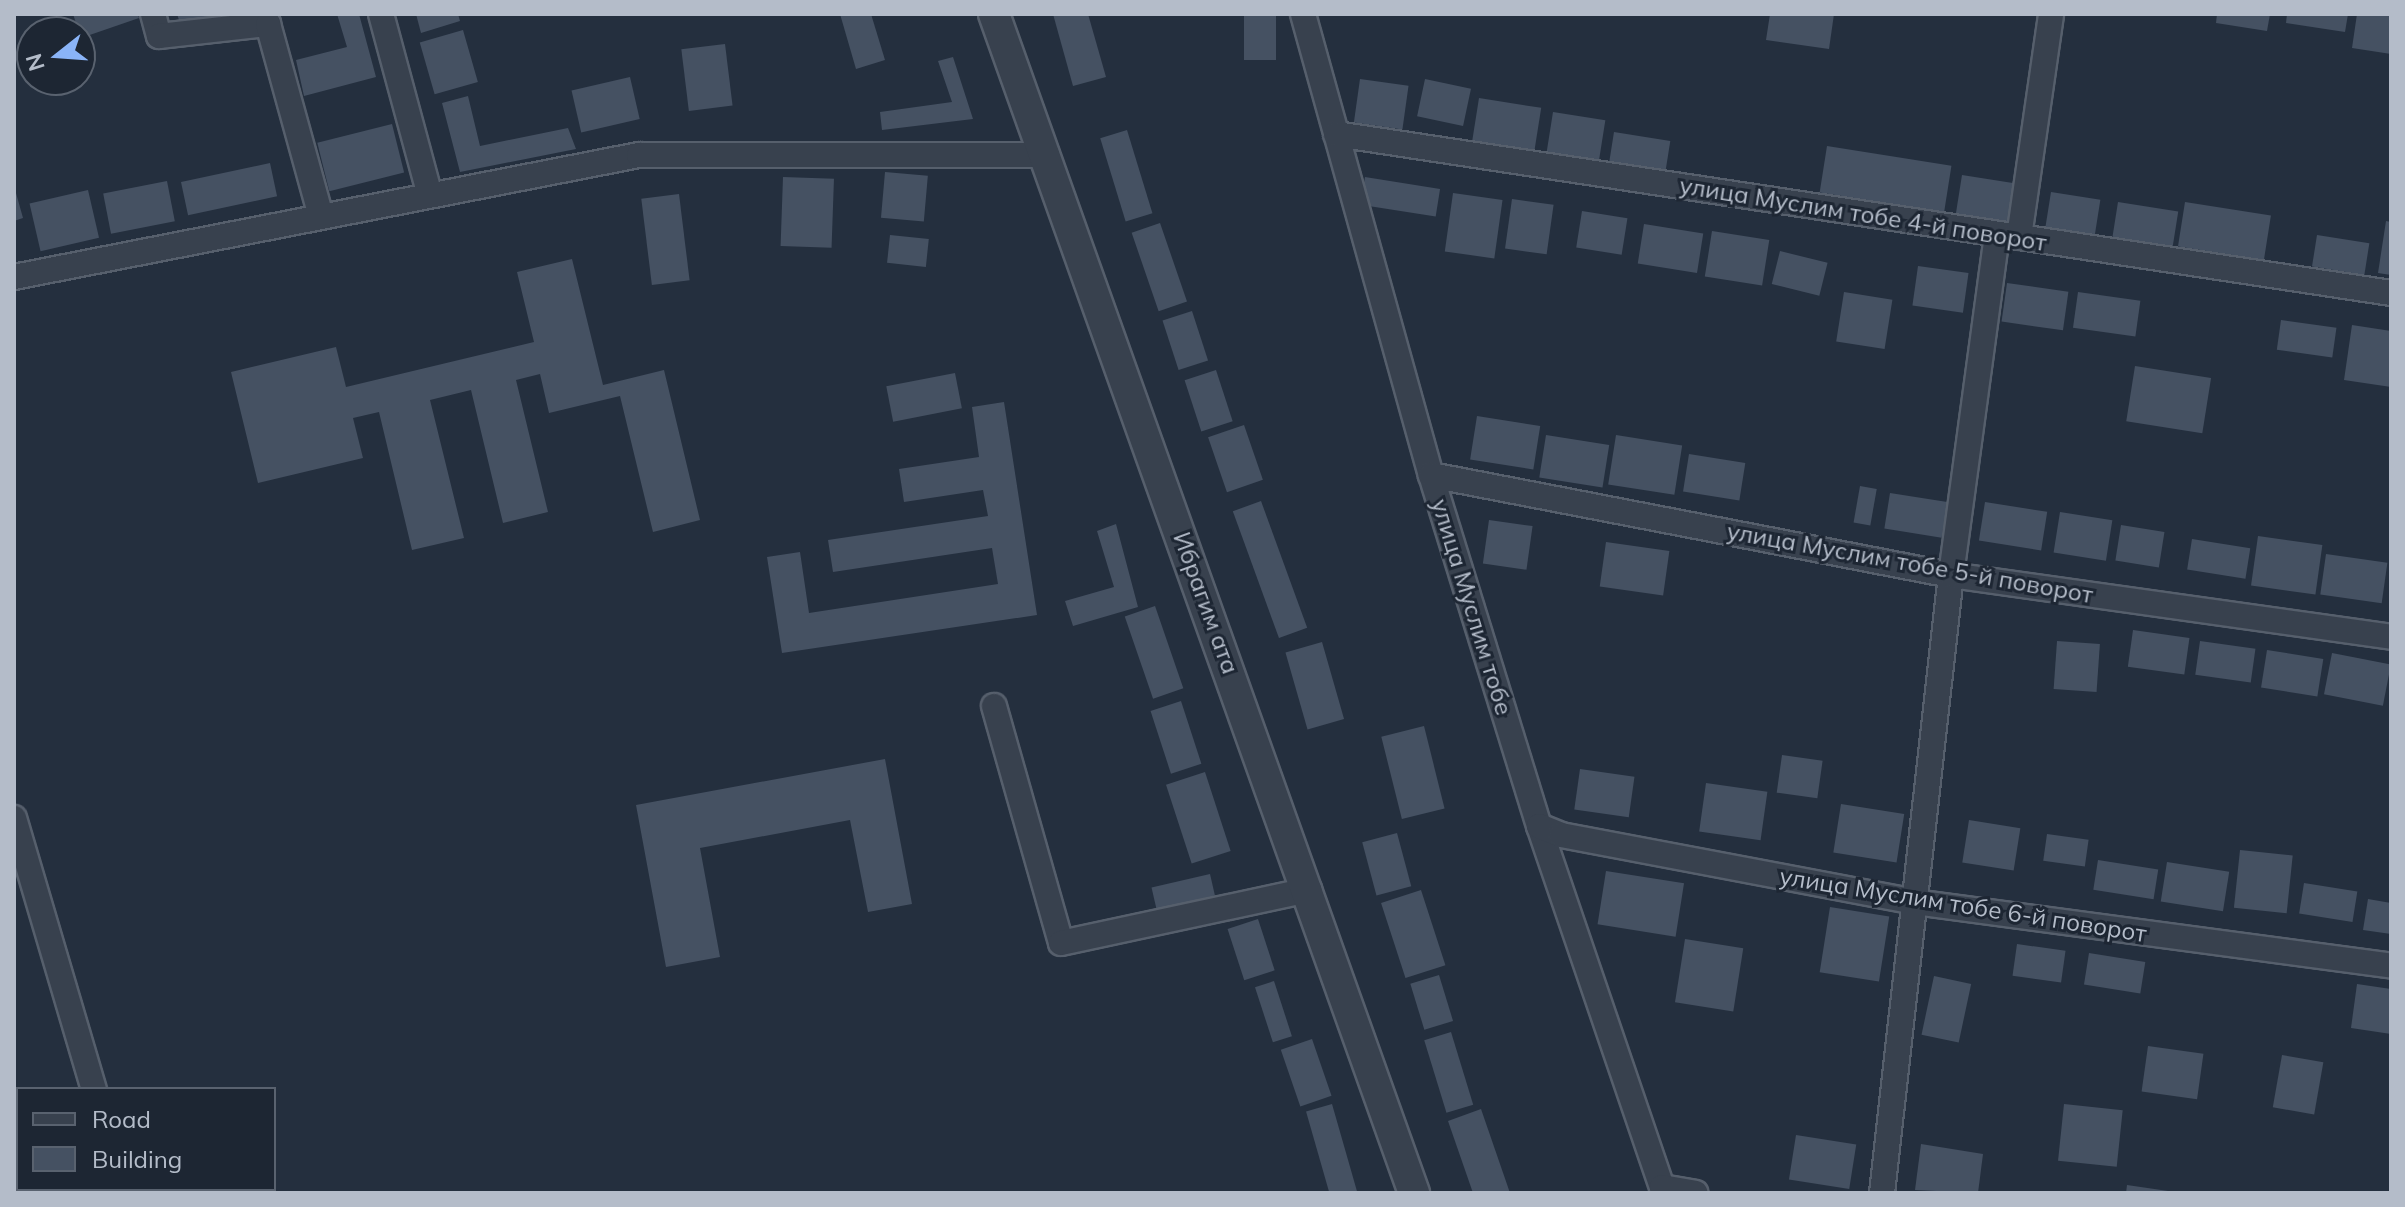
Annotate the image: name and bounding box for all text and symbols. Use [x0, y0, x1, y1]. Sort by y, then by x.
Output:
north arrow [16, 16, 96, 96]
text: N [19, 50, 51, 74]
street label: улица Муслим тобе 4-й поворот [1677, 171, 2049, 257]
street label: улица Муслим тобе [1425, 495, 1519, 719]
street label: улица Муслим тобе 5-й поворот [1725, 517, 2095, 609]
street label: Ибрагим ата [1167, 528, 1245, 678]
street label: улица Муслим тобе 6-й поворот [1777, 862, 2149, 948]
legend [16, 1087, 276, 1191]
text: Road [92, 1104, 151, 1134]
text: Building [92, 1144, 182, 1174]

